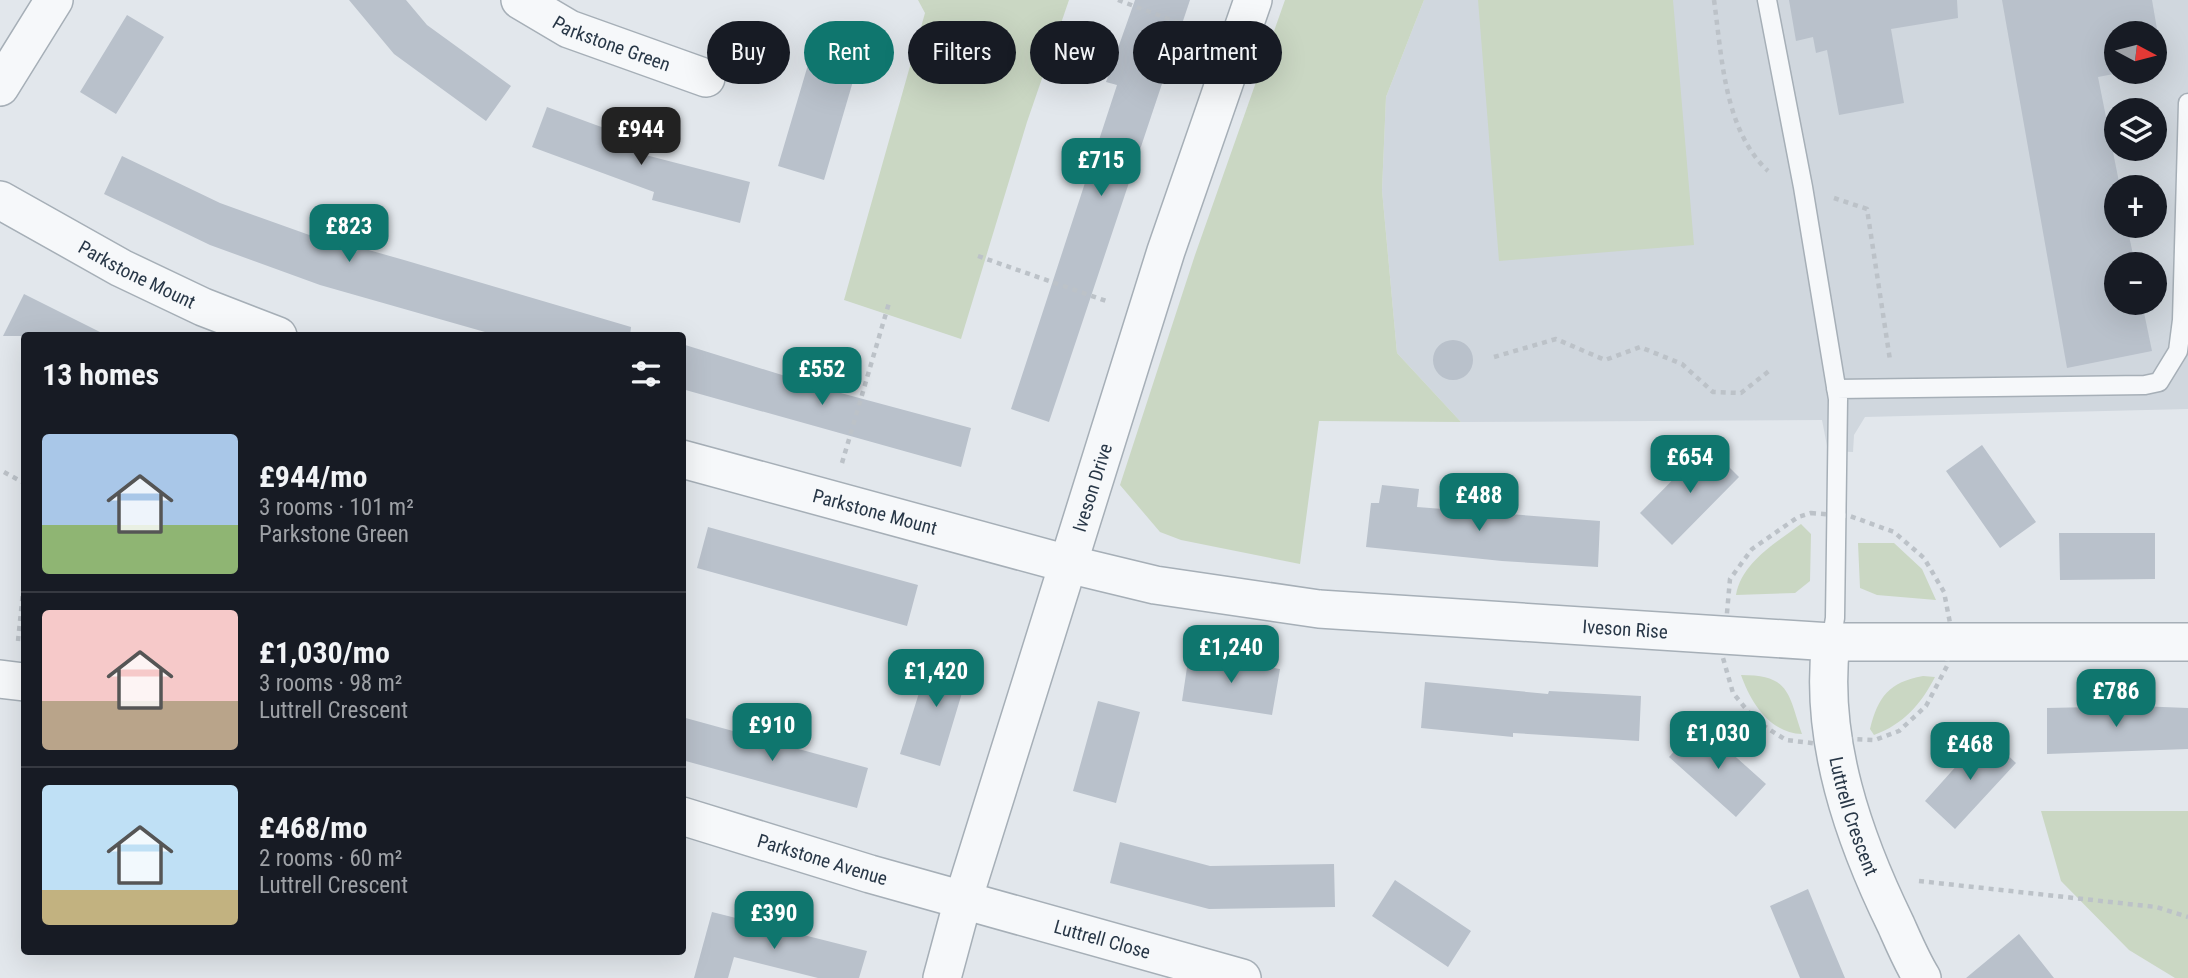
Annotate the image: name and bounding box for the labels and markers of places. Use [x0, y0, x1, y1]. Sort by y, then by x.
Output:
pin: £944 [600, 108, 682, 167]
pin: £715 [1060, 138, 1142, 198]
pin: £823 [308, 204, 390, 264]
pin: £552 [781, 348, 863, 407]
pin: £654 [1649, 435, 1731, 495]
pin: £488 [1438, 474, 1520, 533]
pin: £1,240 [1174, 626, 1288, 685]
pin: £1,420 [879, 650, 993, 709]
pin: £786 [2075, 670, 2157, 729]
pin: £910 [731, 704, 813, 763]
pin: £1,030 [1661, 712, 1775, 771]
pin: £468 [1929, 722, 2011, 782]
pin: £390 [733, 892, 815, 951]

